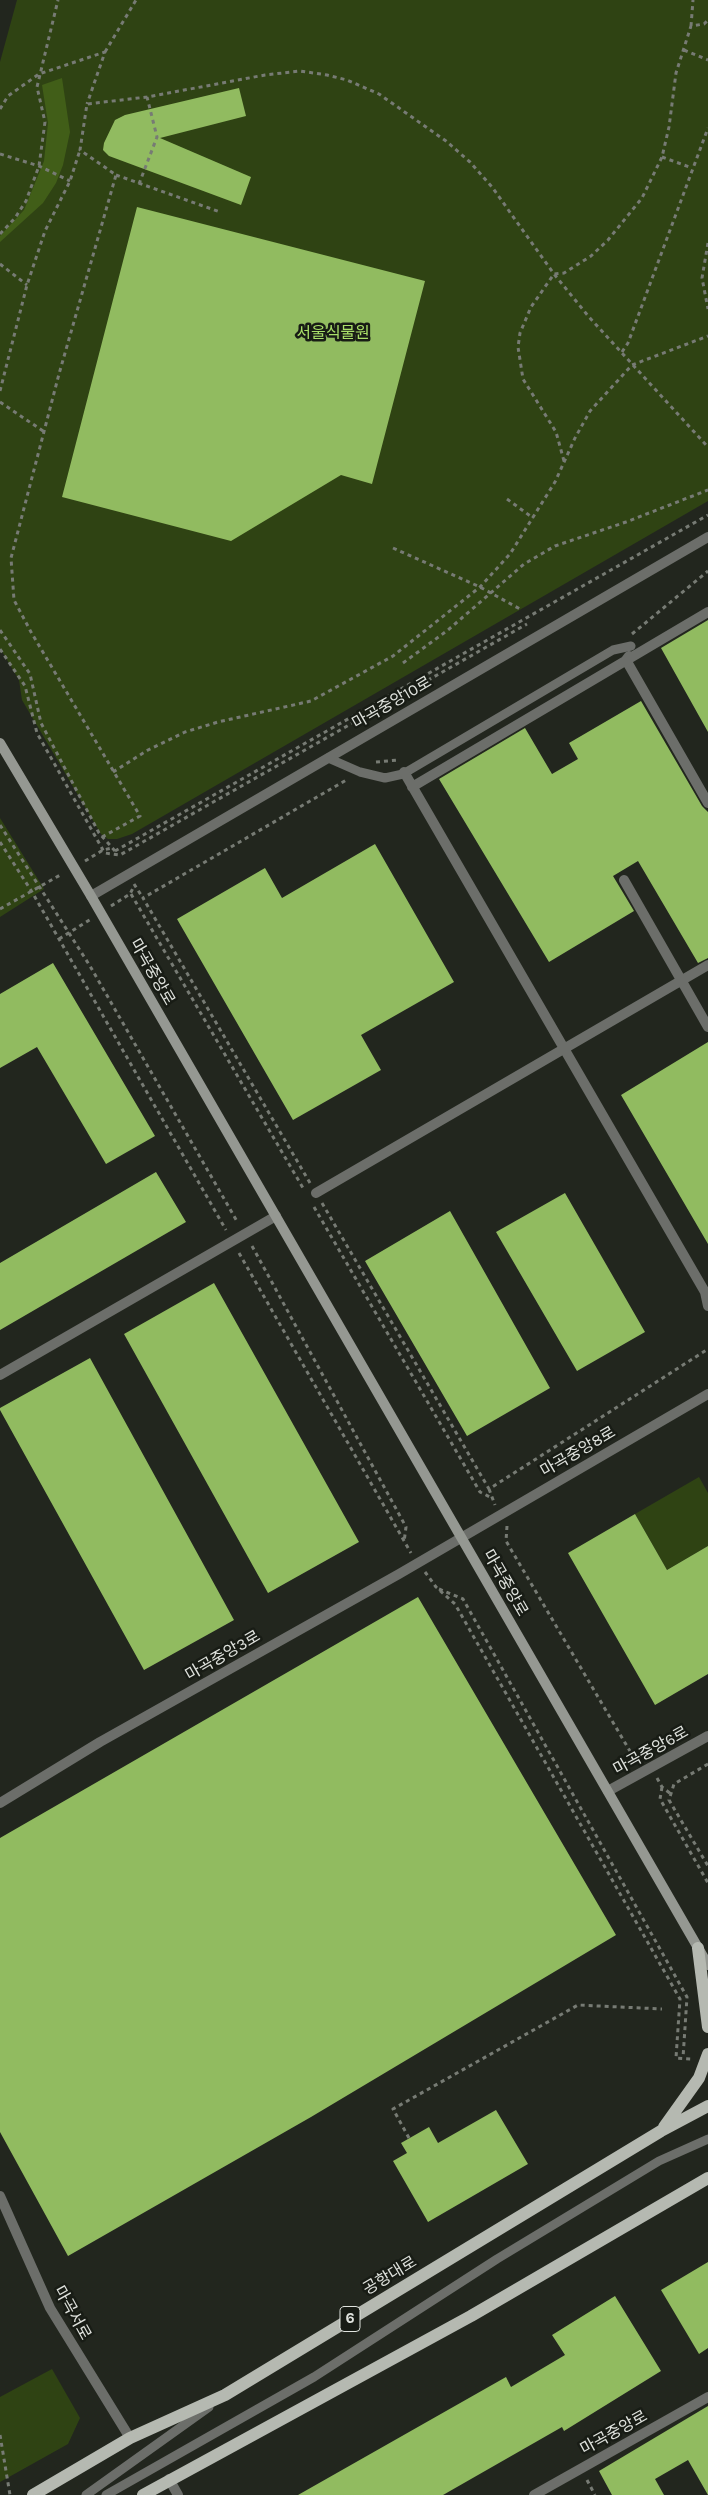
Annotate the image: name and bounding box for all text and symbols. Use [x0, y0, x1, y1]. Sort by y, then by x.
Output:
park label: 서울식물원 [296, 323, 370, 343]
street label: 마곡중앙10로 [349, 673, 435, 733]
street label: 마곡중앙로 [125, 935, 179, 1009]
street label: 마곡중앙8로 [537, 1423, 619, 1481]
street label: 마곡중앙로 [478, 1546, 532, 1620]
street label: 마곡중앙3로 [182, 1627, 264, 1685]
street label: 마곡중앙6로 [610, 1723, 692, 1779]
street label: 공항대로 [360, 2253, 420, 2299]
street label: 마곡서로 [49, 2283, 95, 2343]
road number: 6 [340, 2306, 360, 2332]
street label: 마곡중앙로 [577, 2407, 651, 2459]

